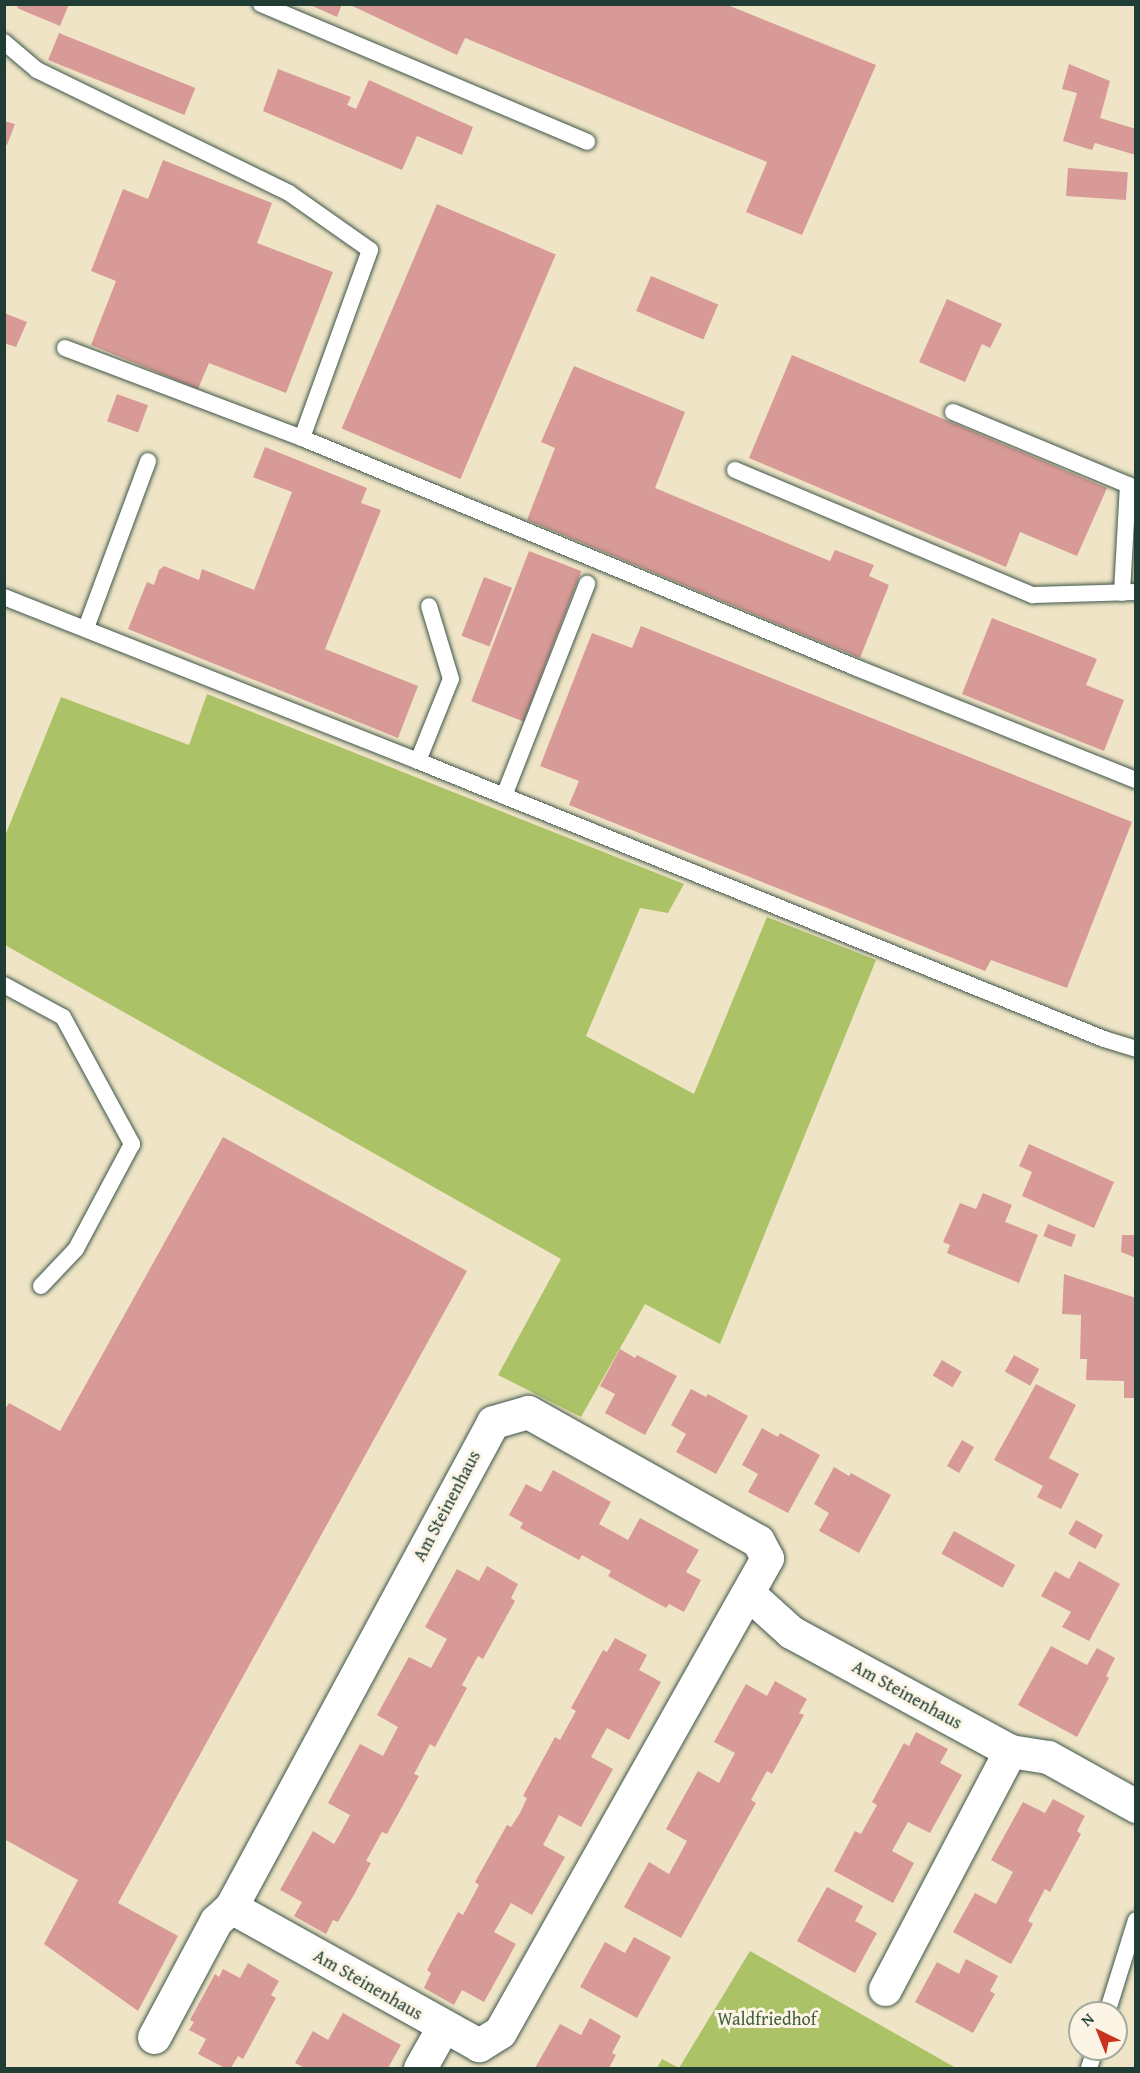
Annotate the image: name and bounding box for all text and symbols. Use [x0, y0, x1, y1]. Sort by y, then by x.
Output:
street label: Am Steinenhaus [409, 1447, 485, 1565]
street label: Am Steinenhaus [848, 1656, 966, 1734]
street label: Am Steinenhaus [310, 1945, 426, 2025]
north arrow [1068, 2001, 1128, 2061]
text: N [1075, 2007, 1099, 2032]
park label: Waldfriedhof [717, 2008, 817, 2030]

